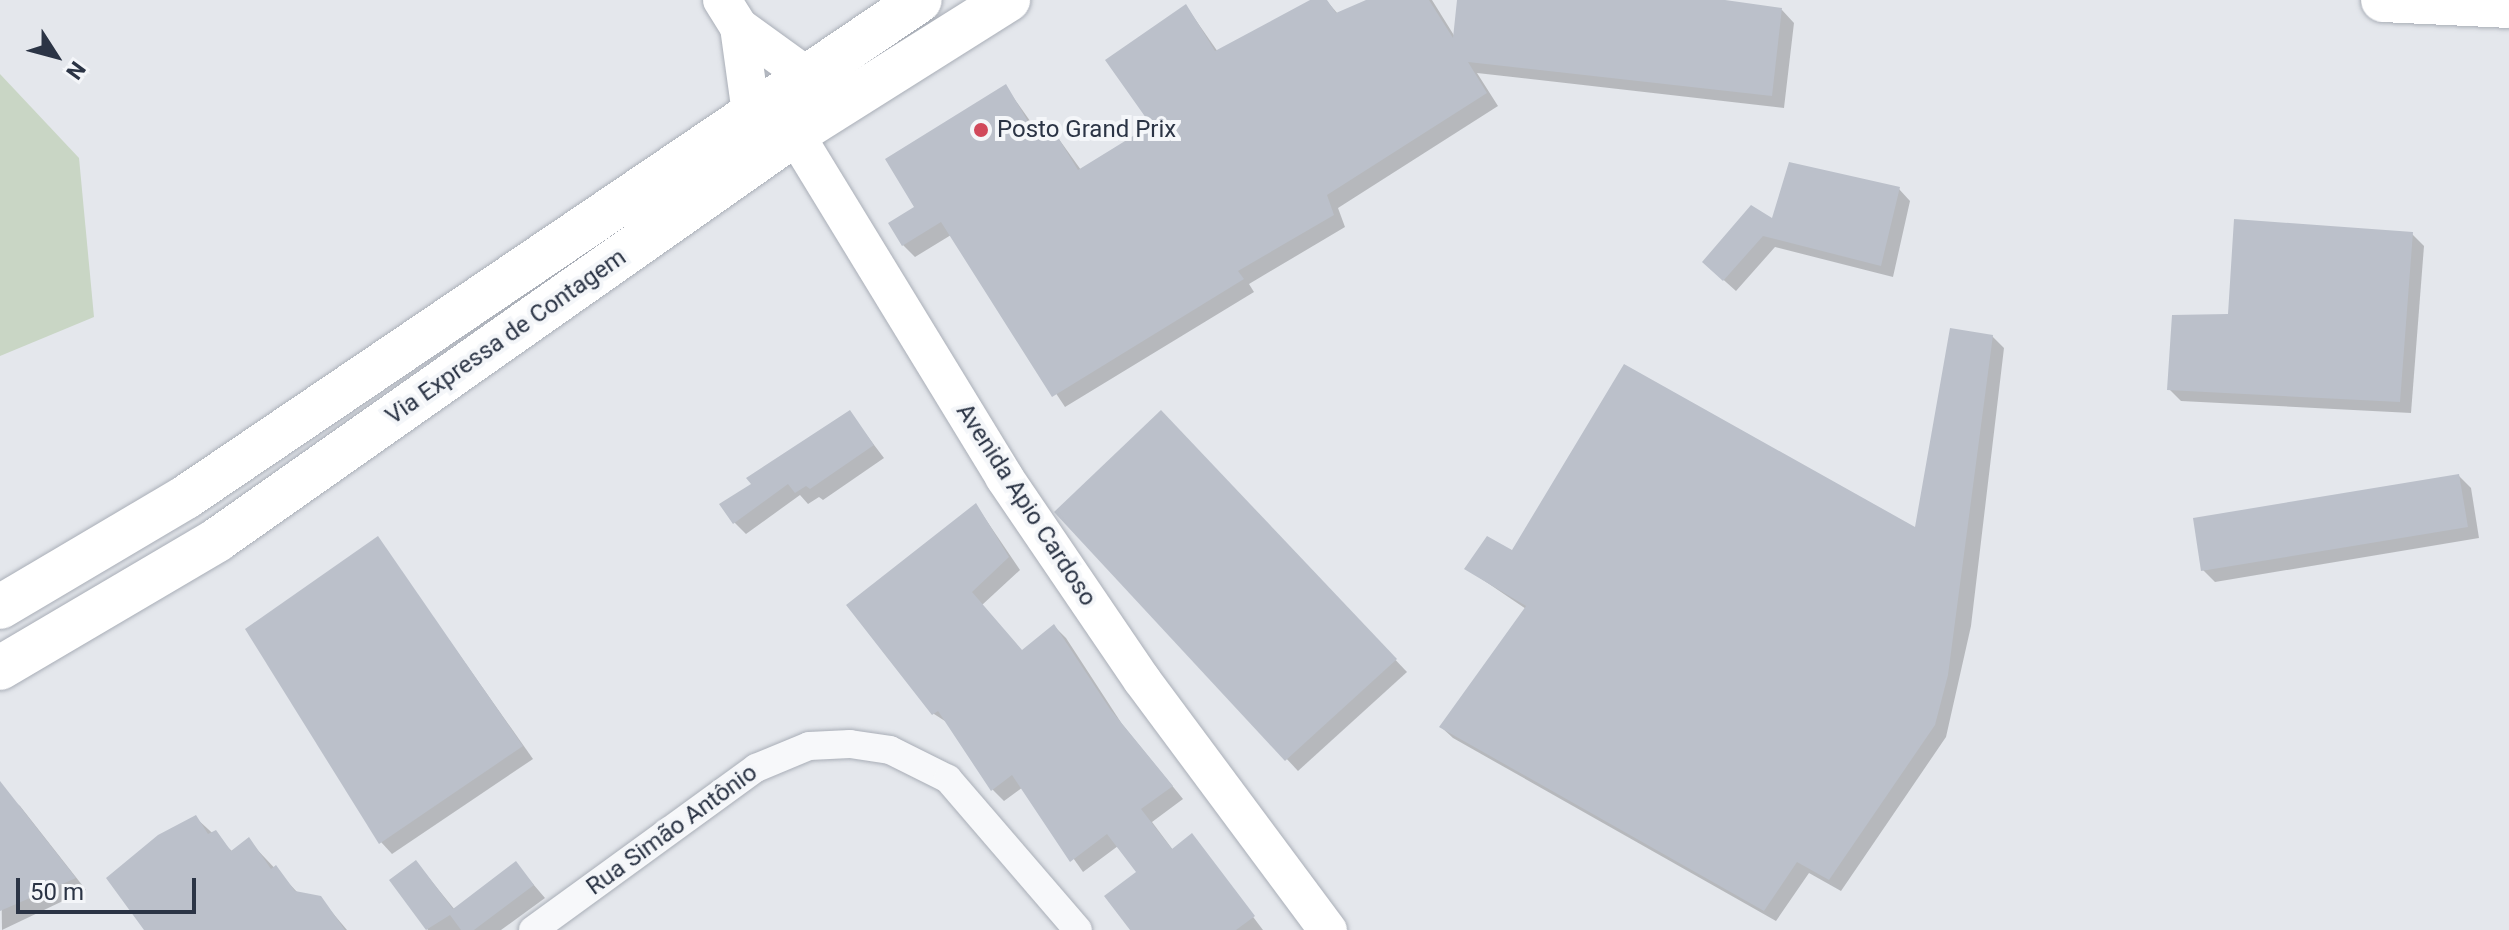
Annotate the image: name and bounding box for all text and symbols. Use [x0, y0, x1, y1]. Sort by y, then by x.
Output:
north arrow [16, 16, 96, 96]
text: N [61, 57, 90, 84]
place label: Posto Grand Prix [997, 116, 1176, 144]
marker: Posto Grand Prix [972, 121, 990, 139]
street label: Via Expressa de Contagem [380, 243, 632, 431]
street label: Avenida Apio Cardoso [950, 398, 1102, 612]
street label: Rua Simão Antônio [581, 758, 763, 902]
scale bar [20, 862, 200, 912]
text: 50 m [30, 878, 84, 906]

